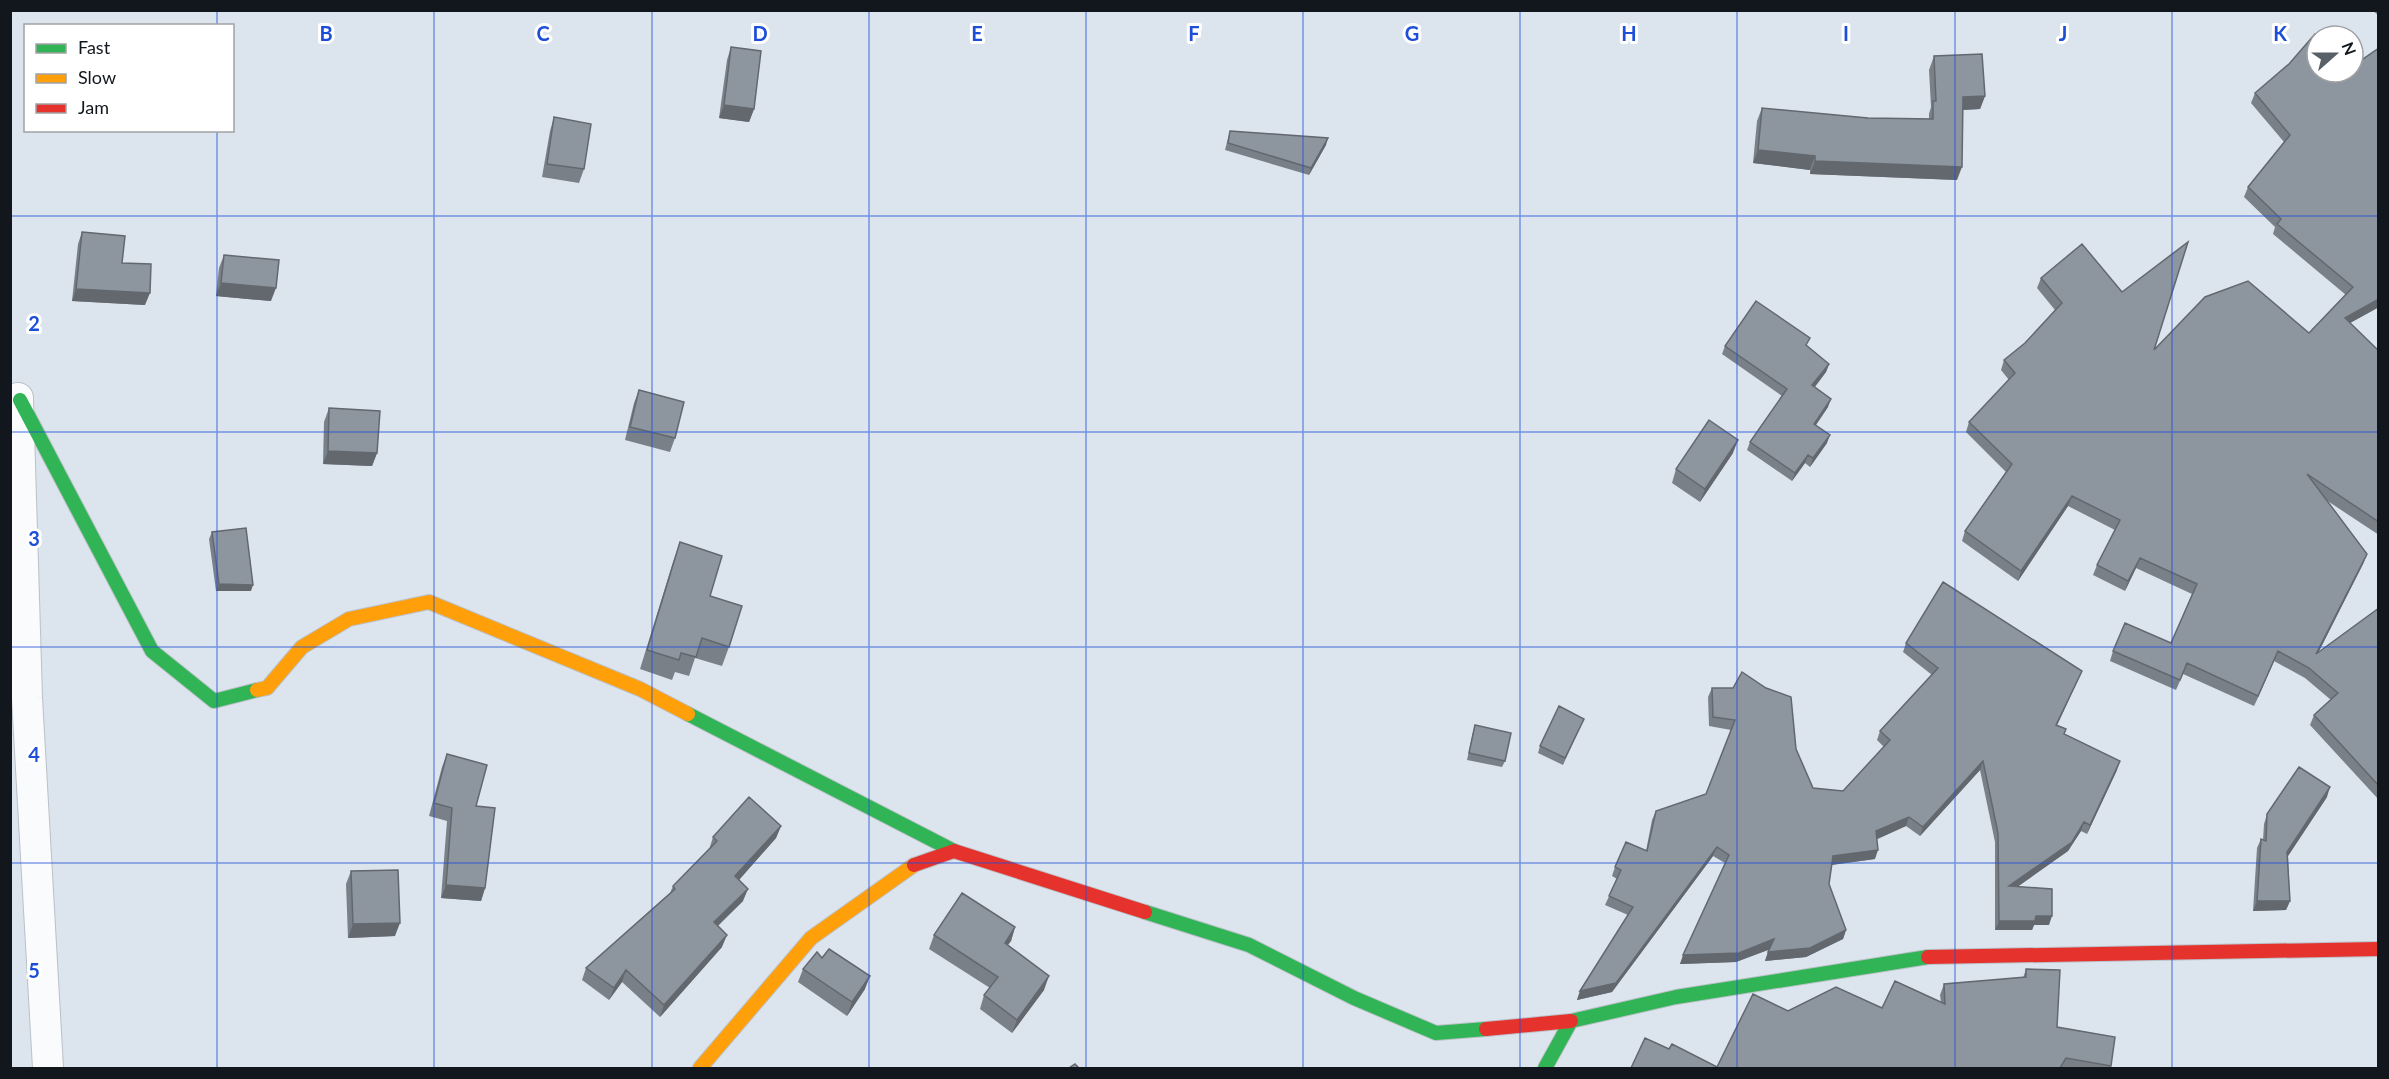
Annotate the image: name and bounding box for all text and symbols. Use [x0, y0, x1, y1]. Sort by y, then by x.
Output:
text: B [319, 21, 333, 45]
text: C [536, 21, 550, 45]
text: D [752, 21, 768, 45]
text: E [971, 21, 983, 45]
text: F [1188, 21, 1200, 45]
text: G [1405, 21, 1419, 45]
text: H [1621, 21, 1637, 45]
text: I [1843, 21, 1849, 45]
text: J [2059, 21, 2067, 45]
text: K [2273, 21, 2287, 45]
legend [24, 24, 234, 132]
north arrow [2305, 24, 2365, 84]
text: Fast [78, 36, 111, 58]
text: N [2338, 39, 2361, 58]
text: Slow [78, 66, 116, 88]
text: Jam [78, 96, 109, 118]
text: 2 [28, 311, 40, 335]
text: 3 [28, 526, 40, 550]
text: 4 [28, 742, 40, 766]
text: 5 [28, 958, 40, 982]

